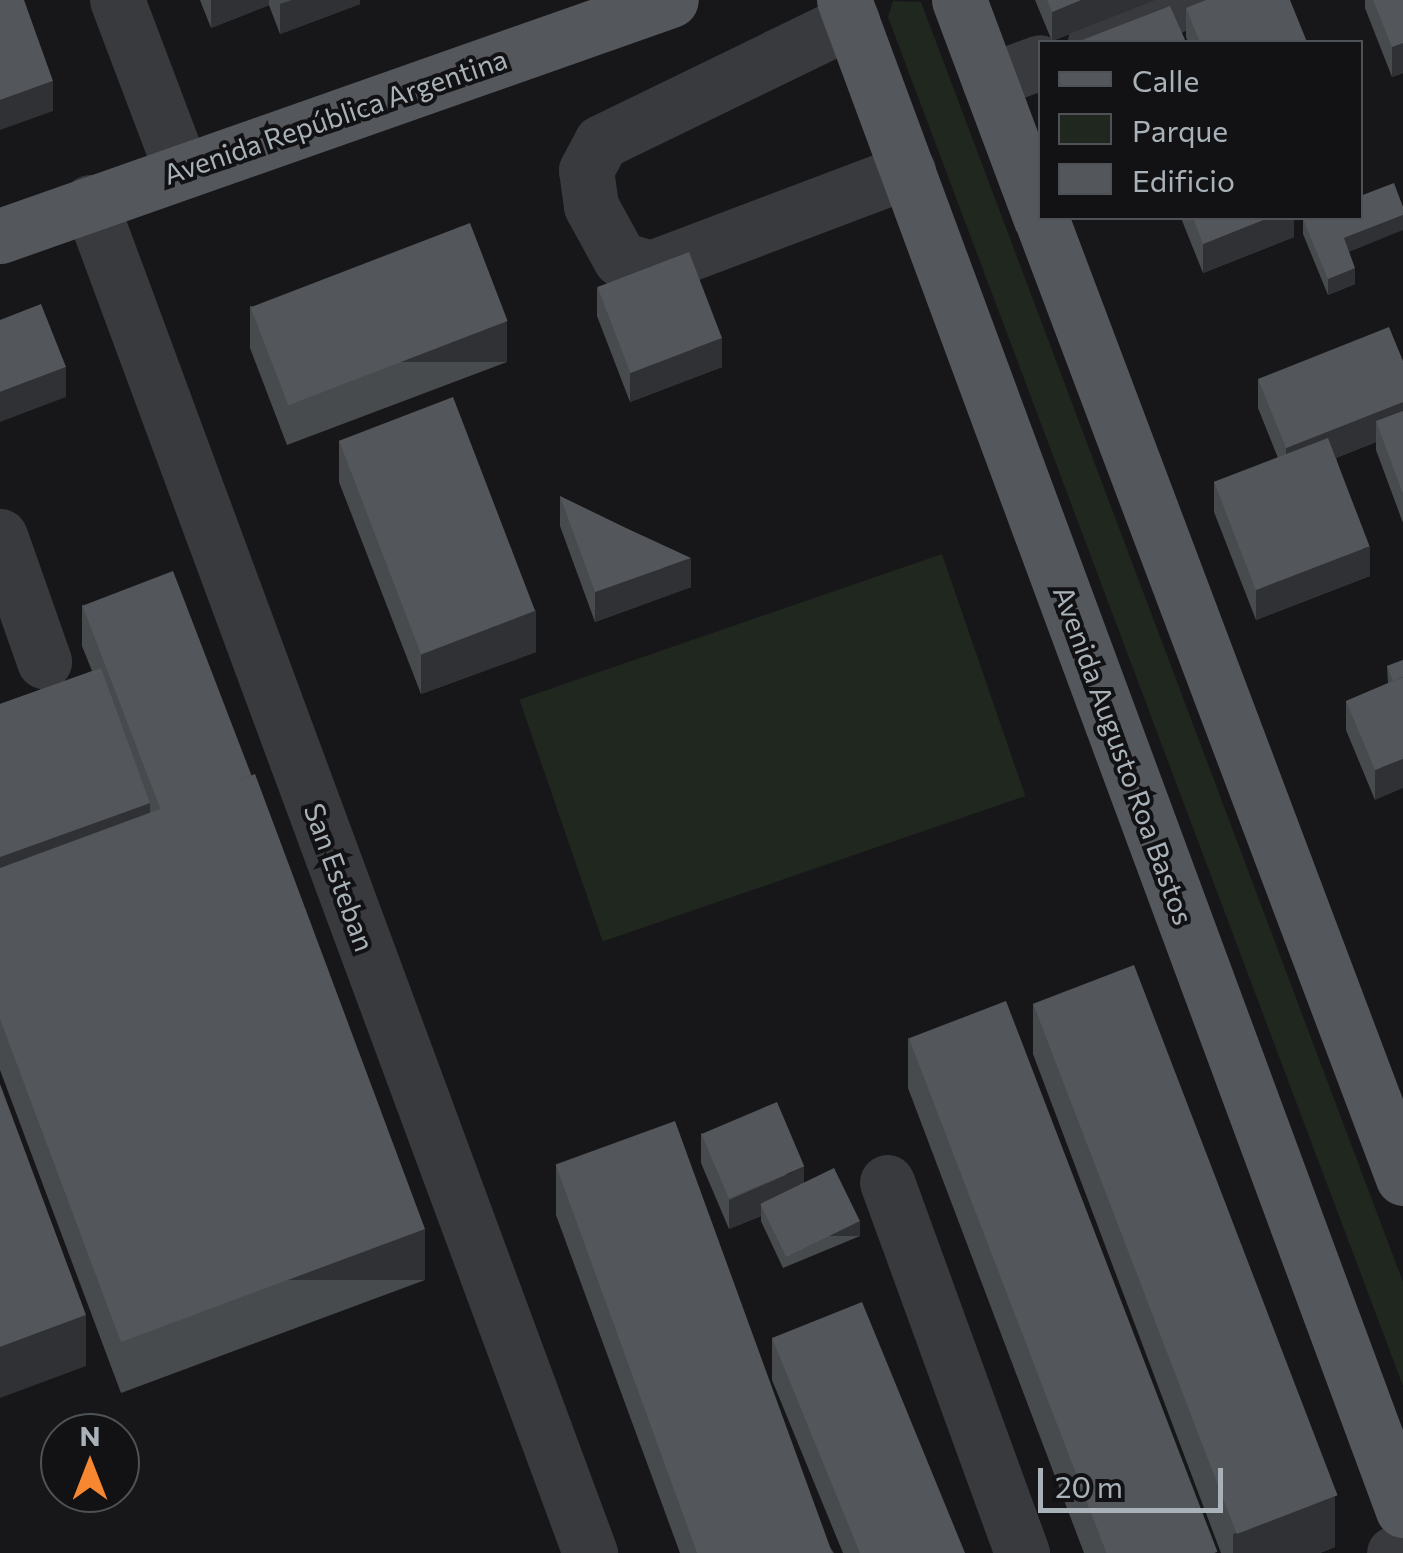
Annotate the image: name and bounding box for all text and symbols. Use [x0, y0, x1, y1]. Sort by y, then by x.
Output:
legend [1038, 40, 1363, 220]
street label: Avenida República Argentina [159, 41, 511, 191]
text: Calle [1132, 61, 1199, 98]
text: Parque [1132, 111, 1228, 148]
text: Edificio [1132, 161, 1235, 198]
street label: Avenida Augusto Roa Bastos [1047, 581, 1201, 929]
street label: San Esteban [298, 798, 382, 956]
north arrow [40, 1413, 140, 1513]
text: N [80, 1418, 101, 1452]
scale bar [1043, 1448, 1228, 1510]
text: 20 m [1055, 1467, 1123, 1504]

